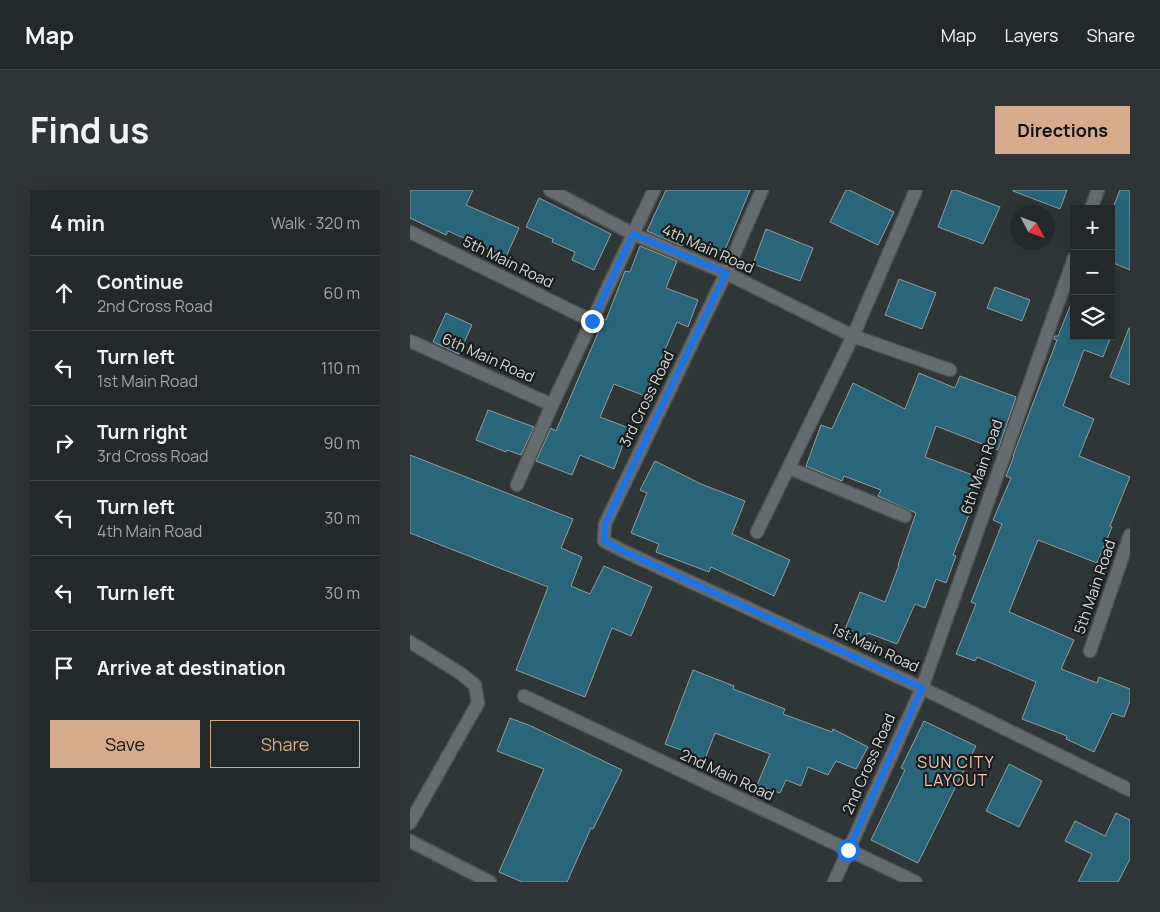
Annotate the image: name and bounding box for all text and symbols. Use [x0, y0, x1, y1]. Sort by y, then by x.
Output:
text: Map [25, 18, 74, 51]
text: Map [941, 23, 976, 47]
text: Layers [1004, 23, 1058, 47]
text: Share [1086, 23, 1135, 47]
text: Find us [30, 106, 149, 154]
button: Directions [995, 106, 1130, 154]
north arrow [1010, 205, 1055, 250]
map controls [1070, 205, 1115, 340]
button: + [1070, 205, 1115, 250]
text: 4 min [50, 209, 105, 237]
text: Walk · 320 m [271, 212, 360, 234]
street label: 4th Main Road [659, 219, 758, 278]
street label: 5th Main Road [459, 231, 557, 293]
button: − [1070, 250, 1115, 295]
text: Continue [97, 269, 183, 295]
icon: ahead [50, 279, 78, 307]
text: 60 m [324, 282, 360, 304]
text: 2nd Cross Road [97, 295, 213, 317]
button: layers [1070, 295, 1115, 340]
route end [581, 310, 604, 333]
street label: 6th Main Road [439, 328, 538, 387]
text: Turn left [97, 344, 175, 370]
street label: 3rd Cross Road [614, 347, 679, 450]
icon: left [50, 354, 78, 382]
text: 110 m [321, 357, 360, 379]
text: 1st Main Road [97, 370, 198, 392]
street label: 6th Main Road [955, 417, 1008, 517]
text: Turn right [97, 419, 187, 445]
icon: right [50, 429, 78, 457]
text: 90 m [324, 432, 360, 454]
text: 3rd Cross Road [97, 445, 209, 467]
text: Turn left [97, 494, 175, 520]
icon: left [50, 504, 78, 532]
text: 30 m [325, 507, 360, 529]
text: 4th Main Road [97, 520, 202, 542]
street label: 5th Main Road [1069, 537, 1120, 637]
icon: left [50, 579, 78, 607]
text: Turn left [97, 580, 175, 606]
text: 30 m [325, 582, 360, 604]
street label: 1st Main Road [828, 618, 923, 677]
icon: arrive [50, 654, 78, 682]
text: Arrive at destination [97, 655, 286, 681]
street label: 2nd Cross Road [837, 710, 900, 818]
button: Save [50, 720, 200, 768]
button: Share [210, 720, 360, 768]
street label: 2nd Main Road [677, 744, 778, 805]
district label: SUN CITY LAYOUT [917, 751, 995, 791]
route start [837, 839, 860, 862]

